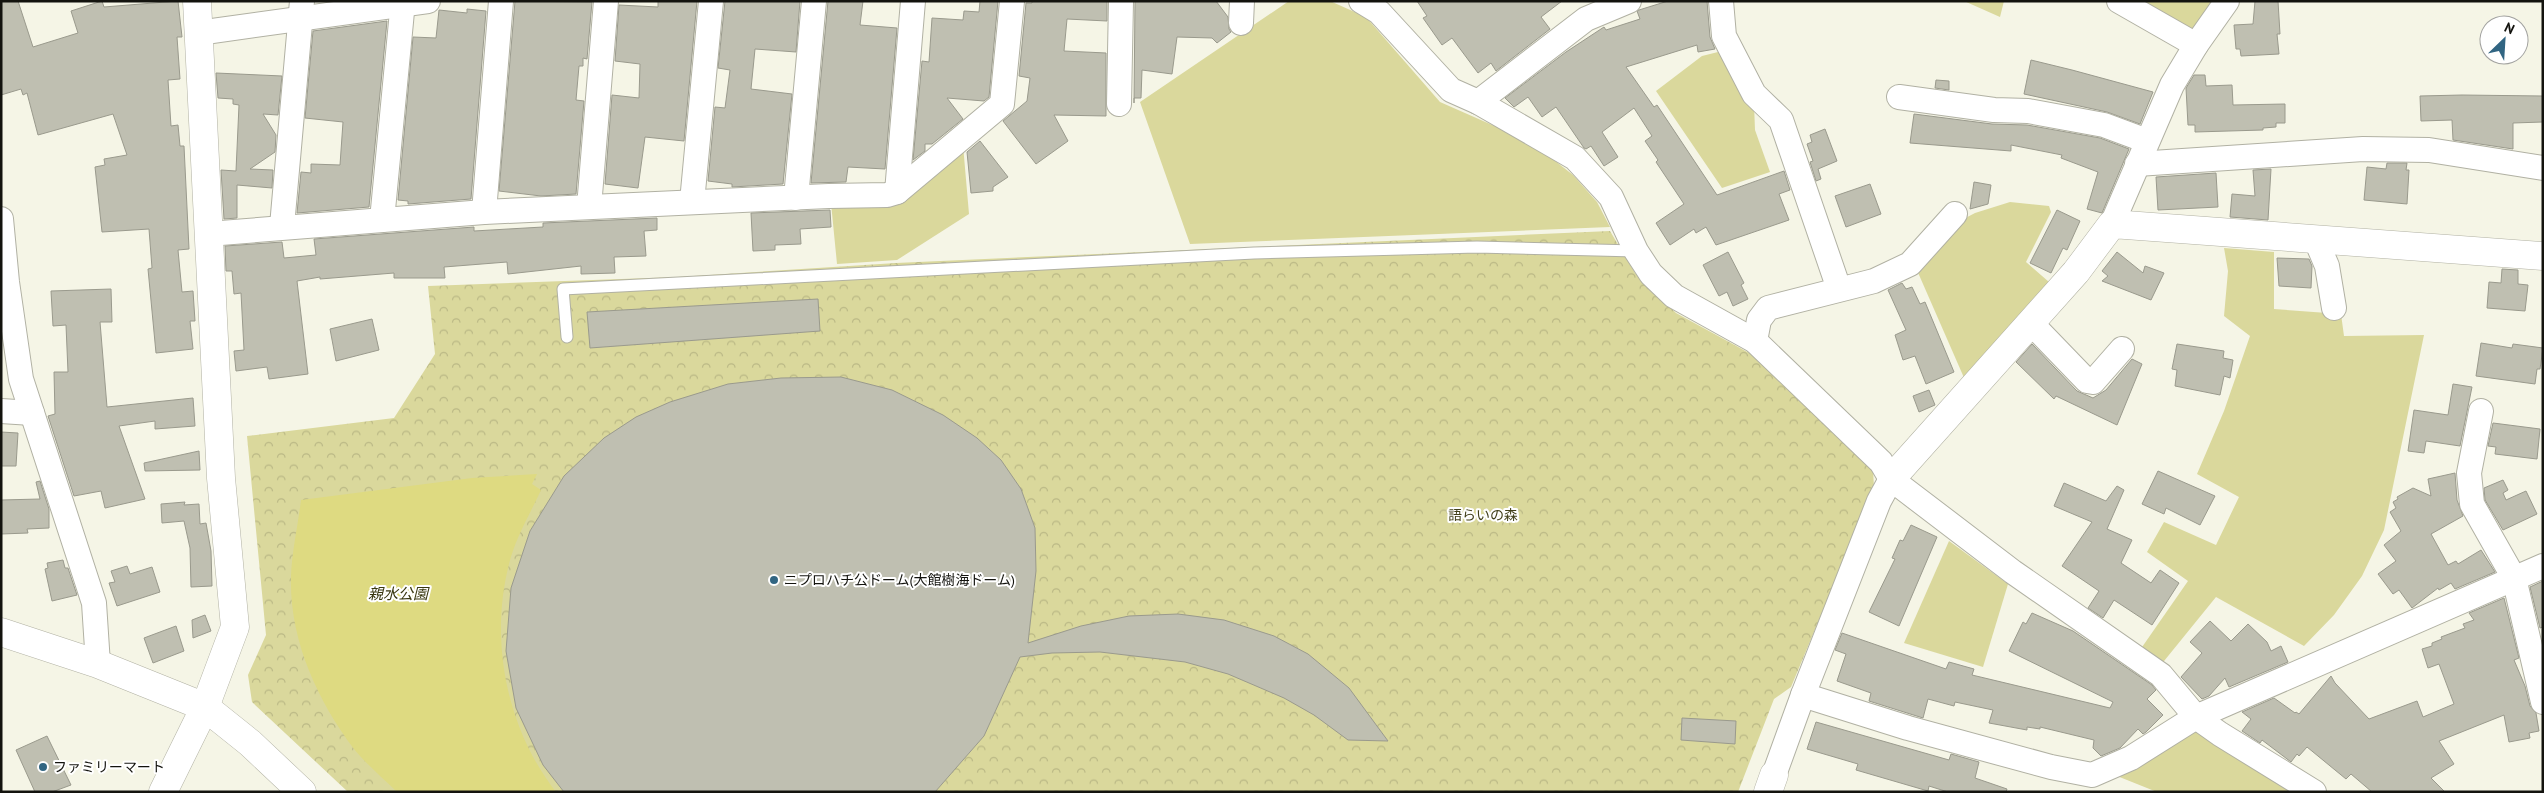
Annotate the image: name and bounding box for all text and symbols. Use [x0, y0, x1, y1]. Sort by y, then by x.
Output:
north arrow [2479, 15, 2529, 65]
text: N [2502, 18, 2517, 38]
park label: 語らいの森 [1448, 506, 1518, 524]
place label: ニプロハチ公ドーム(大館樹海ドーム) [784, 571, 1015, 589]
marker: ニプロハチ公ドーム(大館樹海ドーム) [768, 574, 780, 586]
water label: 親水公園 [368, 584, 430, 603]
place label: ファミリーマート [53, 758, 165, 776]
marker: ファミリーマート [37, 761, 49, 773]

